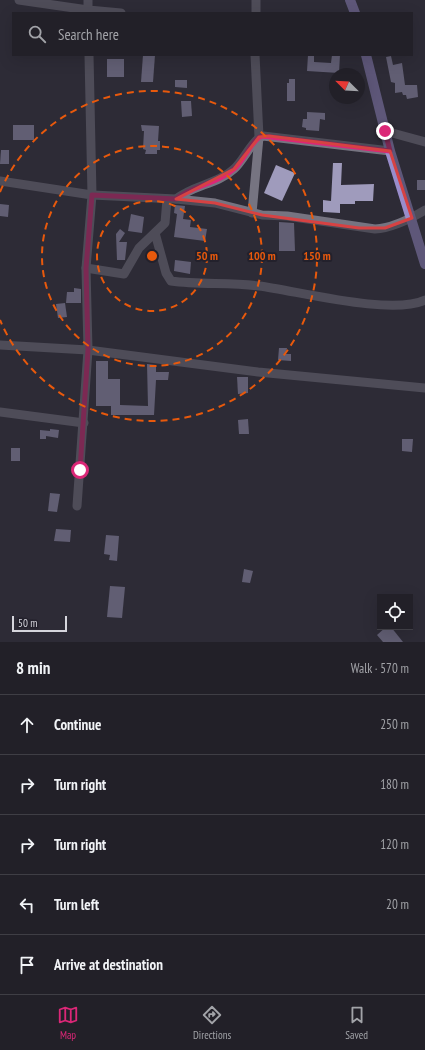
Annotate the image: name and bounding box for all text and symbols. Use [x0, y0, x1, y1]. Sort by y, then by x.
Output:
search box [12, 12, 413, 56]
icon: search [26, 23, 48, 45]
text: Search here [58, 25, 119, 44]
north arrow [329, 68, 365, 104]
route end [376, 122, 394, 140]
text: 50 m [196, 248, 218, 263]
text: 100 m [248, 248, 276, 263]
text: 150 m [303, 248, 331, 263]
centre of rings [145, 249, 159, 263]
route start [71, 461, 89, 479]
map controls [377, 594, 413, 630]
button: locate [377, 594, 413, 630]
scale bar [12, 614, 67, 633]
text: 50 m [18, 616, 37, 630]
text: 8 min [16, 657, 50, 679]
text: Walk · 570 m [351, 660, 409, 677]
icon: ahead [16, 714, 38, 736]
text: Continue [54, 715, 101, 734]
text: 250 m [380, 716, 409, 733]
icon: right [16, 774, 38, 796]
text: Turn right [54, 775, 106, 794]
text: 180 m [380, 776, 409, 793]
icon: right [16, 834, 38, 856]
text: Turn right [54, 835, 106, 854]
text: 120 m [380, 836, 409, 853]
icon: left [16, 894, 38, 916]
text: Turn left [54, 895, 99, 914]
text: 20 m [386, 896, 409, 913]
icon: arrive [16, 954, 38, 976]
text: Arrive at destination [54, 955, 163, 974]
tab: Map [57, 1004, 79, 1042]
tab: Directions [193, 1004, 231, 1042]
tab: Saved [345, 1004, 368, 1042]

